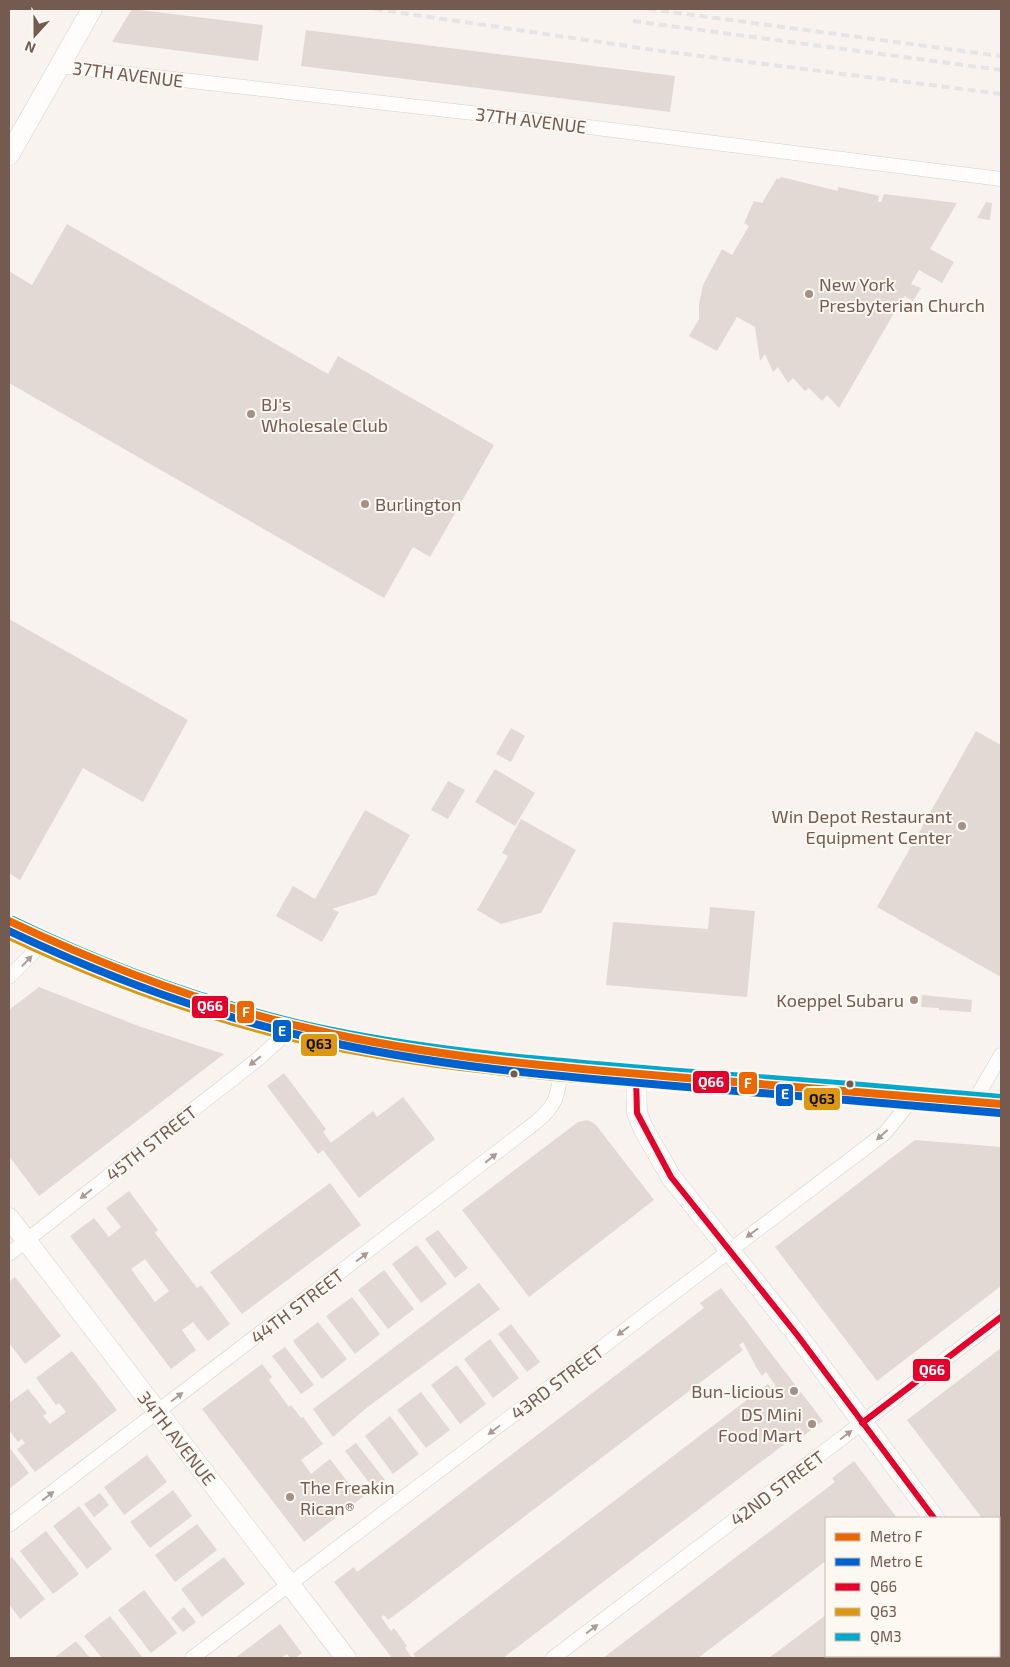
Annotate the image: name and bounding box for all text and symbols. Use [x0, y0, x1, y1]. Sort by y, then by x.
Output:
north arrow [10, 10, 60, 60]
text: N [22, 38, 38, 57]
street label: 37TH AVENUE [71, 56, 185, 92]
street label: 37TH AVENUE [474, 102, 588, 138]
place label: New York Presbyterian Church [819, 273, 985, 316]
marker: New York Presbyterian Church [803, 288, 815, 300]
place label: BJ's Wholesale Club [261, 393, 388, 436]
marker: BJ's Wholesale Club [245, 408, 257, 420]
place label: Burlington [375, 493, 462, 515]
marker: Burlington [359, 498, 371, 510]
place label: Win Depot Restaurant Equipment Center [772, 805, 952, 848]
marker: Win Depot Restaurant Equipment Center [956, 820, 968, 832]
one-way arrow [20, 955, 32, 967]
place label: Koeppel Subaru [776, 989, 904, 1011]
marker: Koeppel Subaru [908, 994, 920, 1006]
line badge: Q66 [191, 995, 229, 1019]
text: Q66 [197, 997, 223, 1015]
line badge: F [236, 1000, 255, 1024]
text: F [242, 1003, 250, 1020]
line badge: E [272, 1019, 292, 1043]
text: E [278, 1022, 286, 1039]
line badge: Q63 [300, 1033, 338, 1057]
text: Q63 [306, 1035, 332, 1053]
one-way arrow [249, 1056, 262, 1067]
unlabelled marker [509, 1069, 519, 1079]
line badge: Q66 [692, 1070, 730, 1094]
line badge: F [738, 1071, 758, 1095]
text: Q66 [698, 1073, 724, 1091]
text: F [744, 1074, 752, 1091]
unlabelled marker [845, 1079, 855, 1089]
line badge: E [775, 1083, 794, 1107]
text: E [781, 1085, 789, 1102]
line badge: Q63 [803, 1087, 841, 1111]
text: Q63 [809, 1090, 835, 1108]
street label: 45TH STREET [101, 1100, 201, 1185]
one-way arrow [875, 1129, 888, 1140]
one-way arrow [484, 1152, 497, 1163]
one-way arrow [80, 1189, 93, 1200]
one-way arrow [745, 1228, 759, 1238]
one-way arrow [355, 1251, 368, 1262]
street label: 44TH STREET [246, 1264, 348, 1348]
one-way arrow [617, 1326, 630, 1337]
street label: 43RD STREET [506, 1340, 608, 1424]
line badge: Q66 [912, 1358, 951, 1382]
text: Q66 [919, 1361, 945, 1379]
place label: Bun-licious [691, 1380, 784, 1402]
marker: Bun-licious [788, 1385, 800, 1397]
street label: 34TH AVENUE [133, 1387, 221, 1489]
one-way arrow [170, 1392, 183, 1403]
place label: DS Mini Food Mart [718, 1403, 802, 1446]
marker: DS Mini Food Mart [806, 1418, 818, 1430]
one-way arrow [488, 1424, 501, 1435]
one-way arrow [839, 1430, 853, 1440]
street label: 42ND STREET [726, 1445, 829, 1531]
place label: The Freakin Rican® [300, 1476, 395, 1519]
one-way arrow [41, 1490, 54, 1501]
marker: The Freakin Rican® [284, 1491, 296, 1503]
legend [825, 1517, 1000, 1657]
text: Metro F [870, 1527, 923, 1545]
text: Metro E [870, 1552, 923, 1570]
text: Q66 [870, 1577, 897, 1596]
text: Q63 [870, 1602, 897, 1621]
one-way arrow [585, 1623, 598, 1634]
text: QM3 [870, 1627, 902, 1646]

